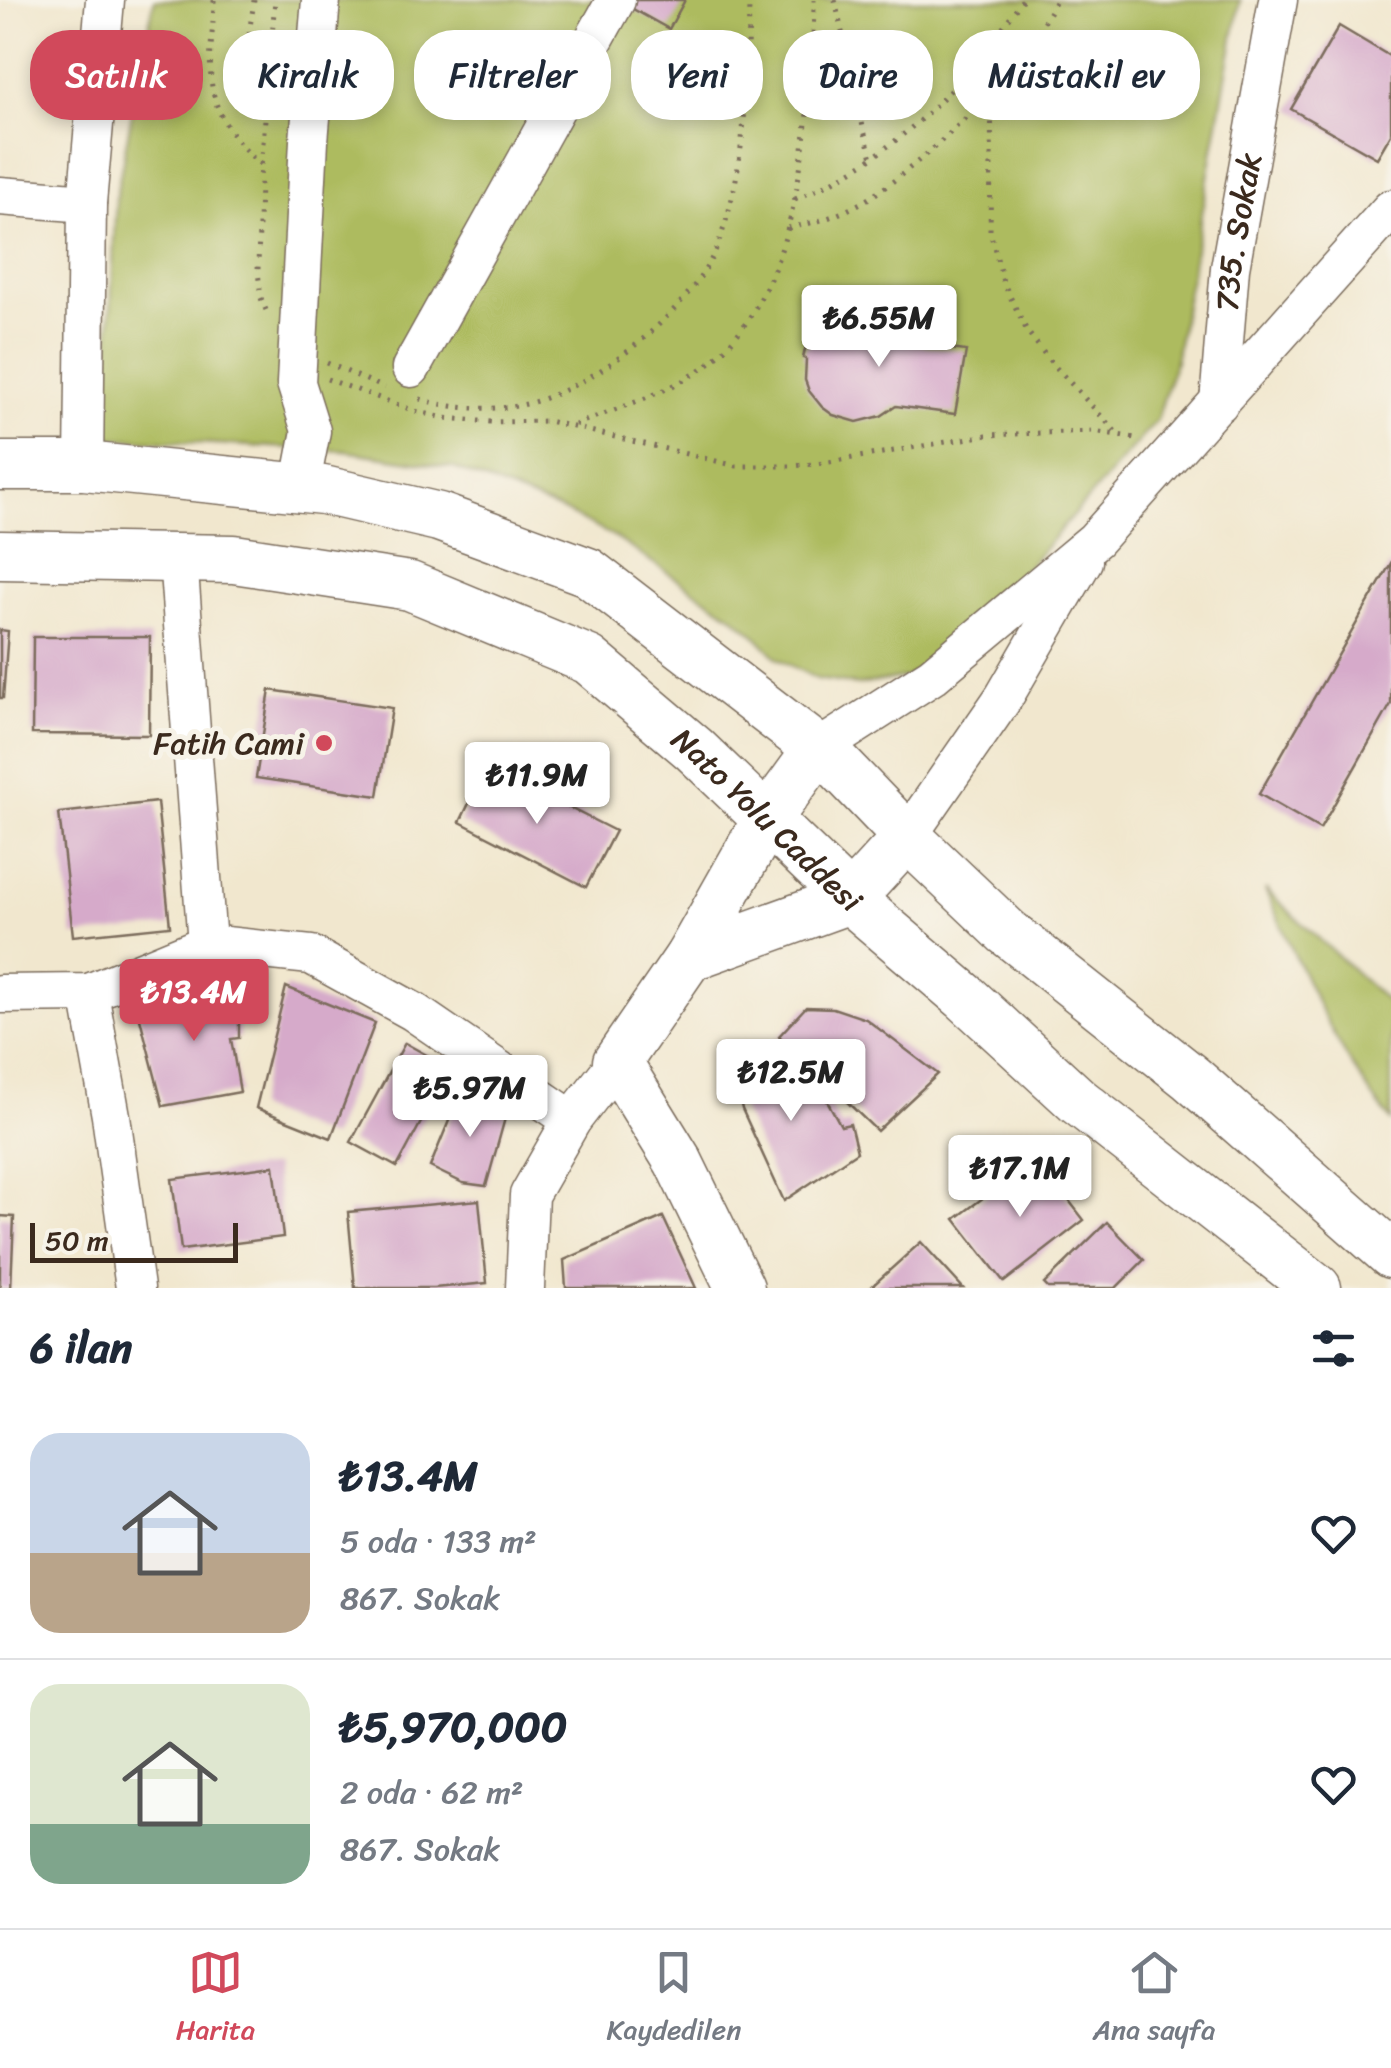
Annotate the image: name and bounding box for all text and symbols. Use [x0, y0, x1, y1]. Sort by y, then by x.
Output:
chip: Satılık [30, 30, 203, 120]
chip: Kiralık [223, 30, 394, 120]
chip: Filtreler [414, 30, 611, 120]
chip: Yeni [631, 30, 763, 120]
chip: Daire [783, 30, 933, 120]
chip: Müstakil ev [953, 30, 1200, 120]
street label: 735. Sokak [1199, 148, 1279, 314]
pin: ₺6.55M [798, 285, 960, 370]
text: ₺6.55M [824, 289, 934, 346]
street label: Nato Yolu Caddesi [658, 713, 876, 928]
place label: Fatih Cami [153, 715, 305, 772]
marker: Fatih Cami [313, 732, 335, 754]
pin: ₺11.9M [456, 742, 618, 827]
text: ₺11.9M [487, 746, 587, 803]
pin: ₺13.4M [113, 959, 275, 1044]
text: ₺13.4M [142, 963, 246, 1020]
pin: ₺12.5M [710, 1039, 872, 1124]
text: ₺12.5M [738, 1043, 844, 1100]
pin: ₺5.97M [389, 1055, 551, 1140]
text: ₺5.97M [415, 1059, 525, 1116]
pin: ₺17.1M [939, 1135, 1101, 1220]
text: ₺17.1M [970, 1139, 1070, 1196]
text: 50 m [45, 1216, 109, 1265]
scale bar [30, 1218, 238, 1262]
text: 6 ilan [30, 1311, 132, 1385]
icon: filters [1306, 1321, 1361, 1376]
text: ₺13.4M [340, 1439, 477, 1513]
icon: home [110, 1473, 230, 1593]
icon: heart [1306, 1506, 1361, 1561]
text: 5 oda · 133 m² [340, 1513, 537, 1570]
text: 867. Sokak [340, 1570, 500, 1627]
text: ₺5,970,000 [340, 1690, 567, 1764]
icon: home [110, 1724, 230, 1844]
icon: heart [1306, 1757, 1361, 1812]
text: 2 oda · 62 m² [340, 1764, 523, 1821]
text: 867. Sokak [340, 1821, 500, 1878]
tab: Harita [176, 1945, 255, 2054]
tab: Kaydedilen [607, 1945, 741, 2054]
tab: Ana sayfa [1093, 1945, 1215, 2054]

